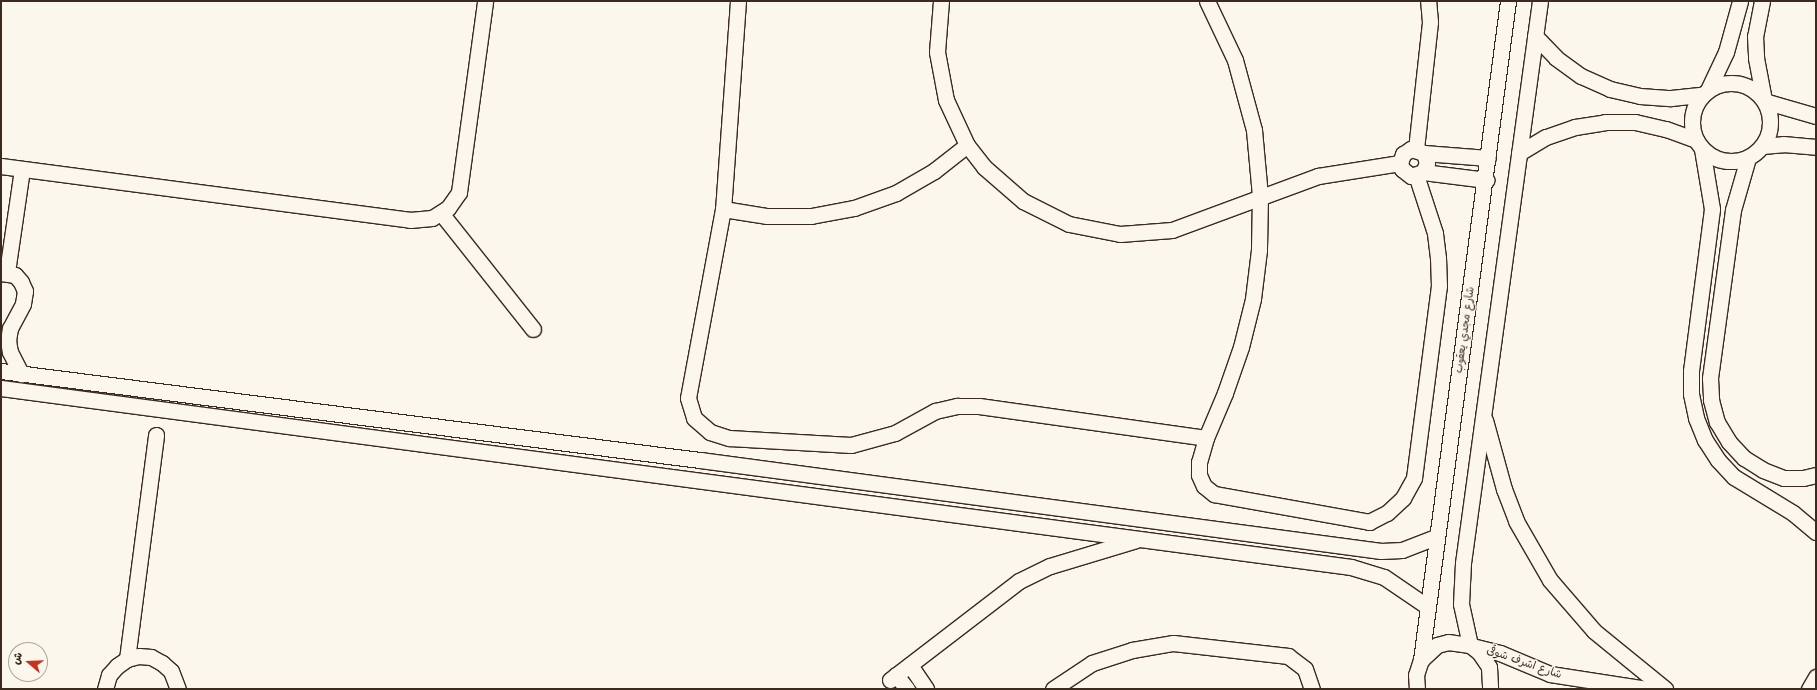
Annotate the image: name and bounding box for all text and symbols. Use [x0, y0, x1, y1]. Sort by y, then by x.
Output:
street label: شارع مجدي يعقوب [1452, 286, 1478, 374]
north arrow [8, 642, 48, 682]
street label: شارع اشرف شوقى [1485, 644, 1563, 682]
text: ش [9, 650, 25, 666]

